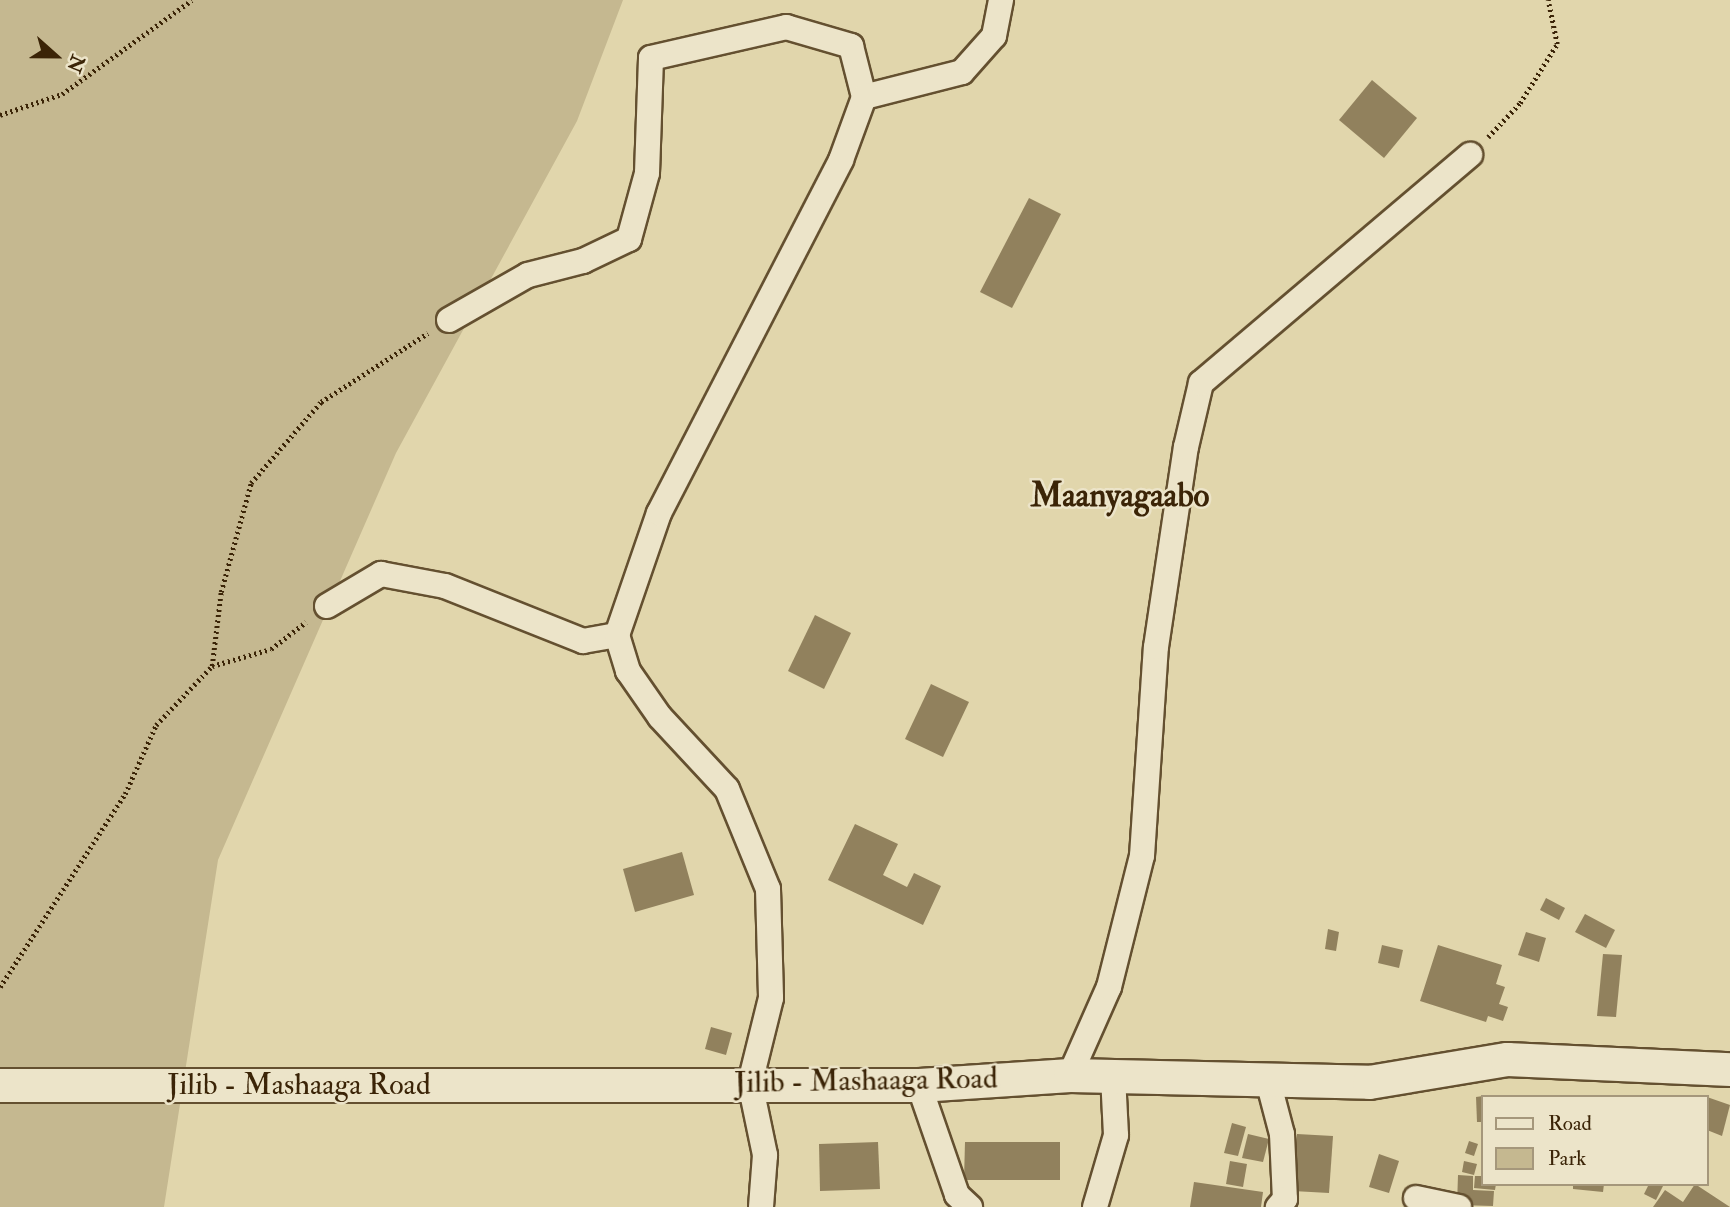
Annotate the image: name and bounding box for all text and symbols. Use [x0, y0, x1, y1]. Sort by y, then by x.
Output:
north arrow [21, 21, 91, 91]
text: N [61, 51, 90, 76]
district label: Maanyagaabo [1031, 476, 1209, 516]
street label: Jilib - Mashaaga Road [734, 1061, 998, 1101]
street label: Jilib - Mashaaga Road [167, 1067, 431, 1103]
legend [1482, 1095, 1709, 1186]
text: Road [1548, 1110, 1592, 1137]
text: Park [1548, 1145, 1586, 1172]

